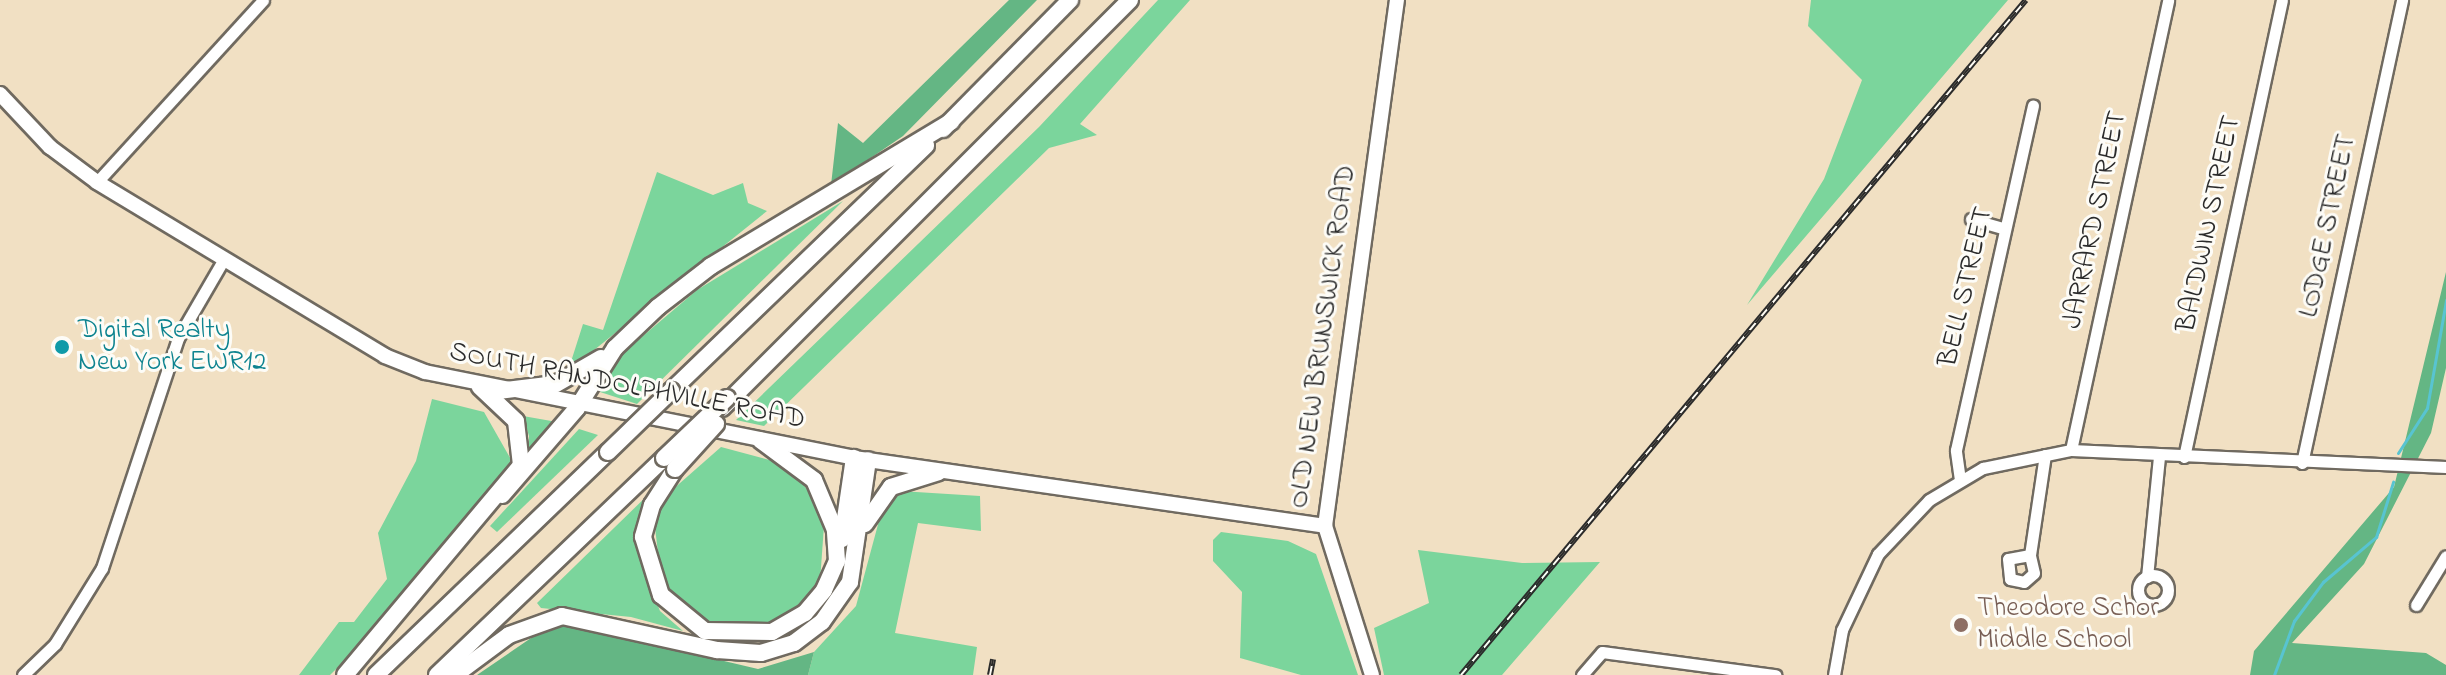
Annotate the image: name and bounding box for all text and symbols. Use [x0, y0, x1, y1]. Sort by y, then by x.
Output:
street label: JARRARD STREET [2057, 108, 2135, 332]
street label: BALDWIN STREET [2171, 113, 2249, 335]
street label: LODGE STREET [2293, 131, 2365, 321]
street label: OLD NEW BRUNSWICK ROAD [1283, 163, 1365, 511]
street label: BELL STREET [1932, 204, 2002, 370]
place label: Digital Realty New York EWR12 [78, 314, 266, 380]
street label: SOUTH RANDOLPHVILLE ROAD [446, 336, 808, 438]
marker: Digital Realty New York EWR12 [53, 338, 71, 356]
place label: Theodore Schor Middle School [1977, 592, 2159, 658]
marker: Theodore Schor Middle School [1952, 616, 1970, 634]

